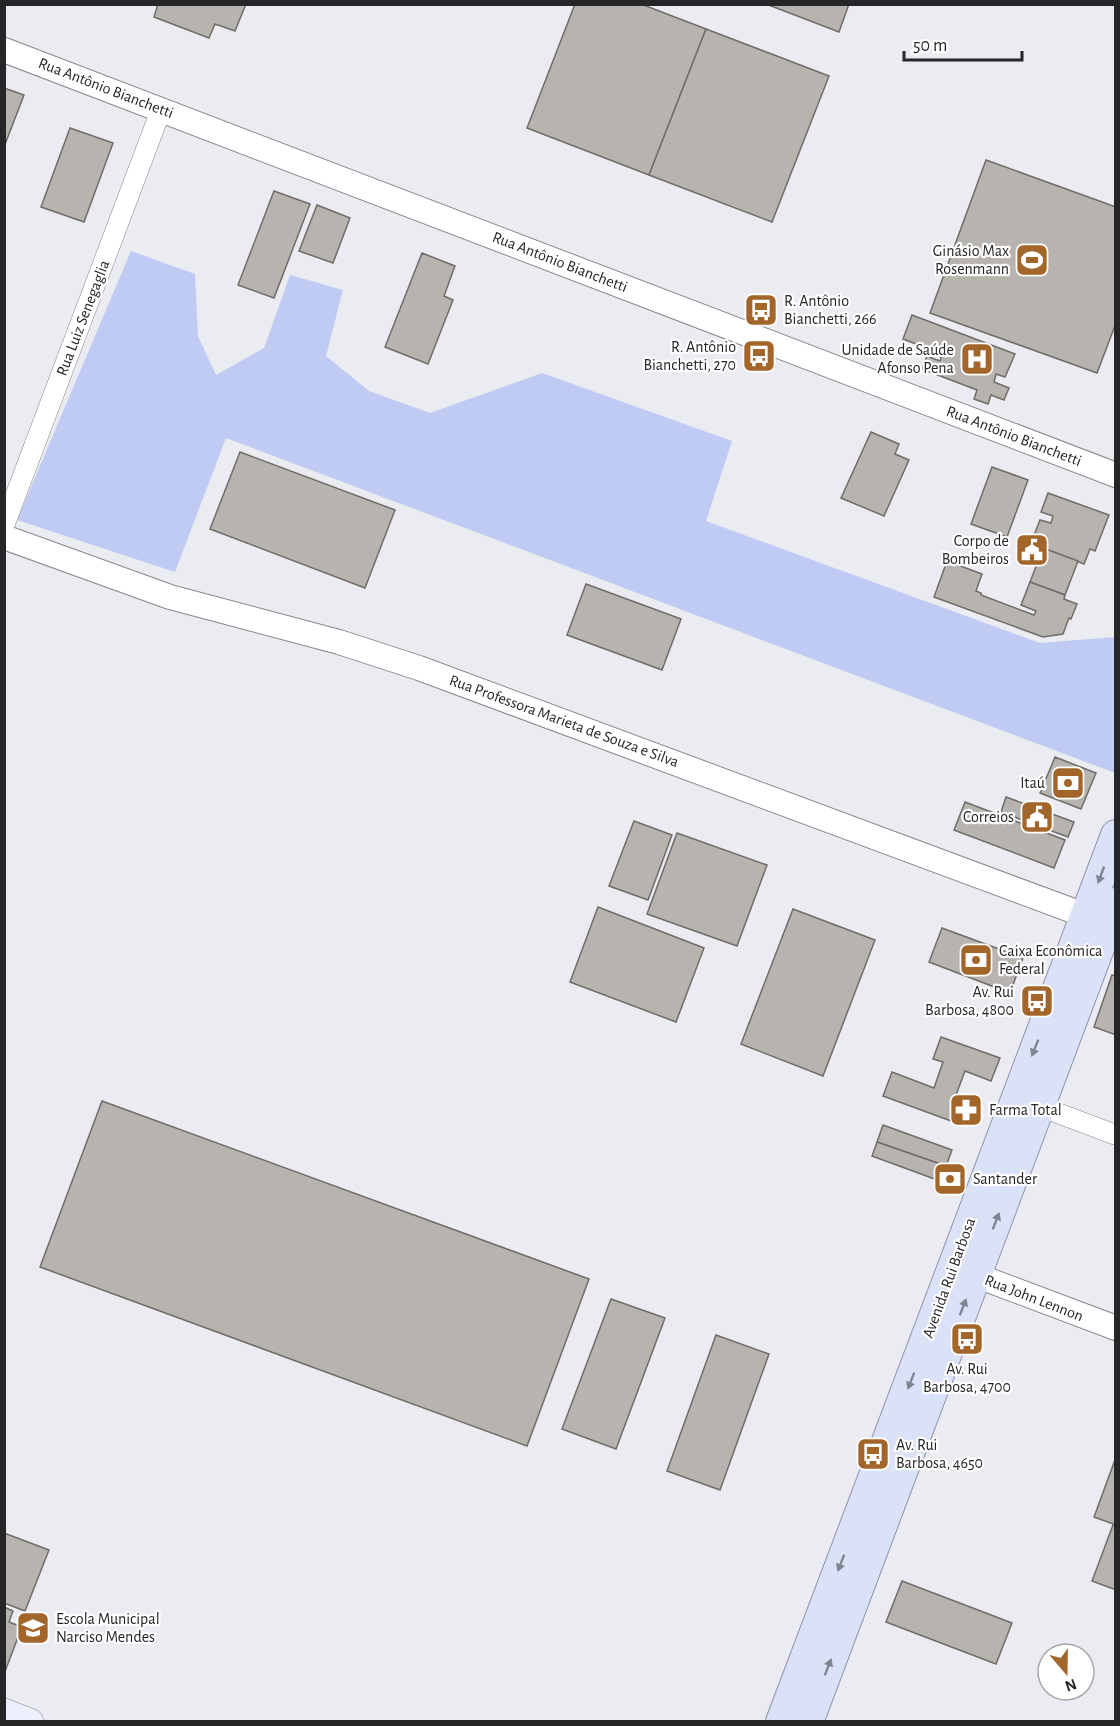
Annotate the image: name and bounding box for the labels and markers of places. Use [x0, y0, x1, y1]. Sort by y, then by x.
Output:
sports icon: Ginásio Max Rosenmann [1014, 242, 1050, 278]
place label: Ginásio Max Rosenmann [933, 243, 1009, 277]
bus stop icon: R. Antônio Bianchetti, 266 [743, 292, 779, 328]
place label: R. Antônio Bianchetti, 266 [784, 293, 877, 327]
bus stop icon: R. Antônio Bianchetti, 270 [741, 338, 777, 374]
place label: R. Antônio Bianchetti, 270 [643, 339, 736, 373]
hospital icon: Unidade de Saúde Afonso Pena [959, 341, 995, 377]
place label: Unidade de Saúde Afonso Pena [841, 342, 954, 376]
public building icon: Corpo de Bombeiros [1014, 532, 1050, 568]
place label: Corpo de Bombeiros [942, 533, 1009, 567]
bank icon: Itaú [1050, 765, 1086, 801]
place label: Itaú [1020, 775, 1045, 791]
public building icon: Correios [1019, 799, 1055, 835]
place label: Correios [963, 809, 1014, 825]
bank icon: Caixa Econômica Federal [958, 942, 994, 978]
place label: Caixa Econômica Federal [999, 943, 1102, 977]
bus stop icon: Av. Rui Barbosa, 4800 [1019, 983, 1055, 1019]
place label: Av. Rui Barbosa, 4800 [925, 984, 1014, 1018]
pharmacy icon: Farma Total [948, 1092, 984, 1128]
place label: Farma Total [989, 1102, 1062, 1118]
bank icon: Santander [932, 1161, 968, 1197]
place label: Santander [973, 1171, 1038, 1187]
bus stop icon: Av. Rui Barbosa, 4700 [949, 1321, 985, 1357]
place label: Av. Rui Barbosa, 4700 [923, 1361, 1011, 1395]
bus stop icon: Av. Rui Barbosa, 4650 [855, 1436, 891, 1472]
place label: Av. Rui Barbosa, 4650 [896, 1437, 983, 1471]
school or university icon: Escola Municipal Narciso Mendes [15, 1610, 51, 1646]
place label: Escola Municipal Narciso Mendes [56, 1611, 160, 1645]

